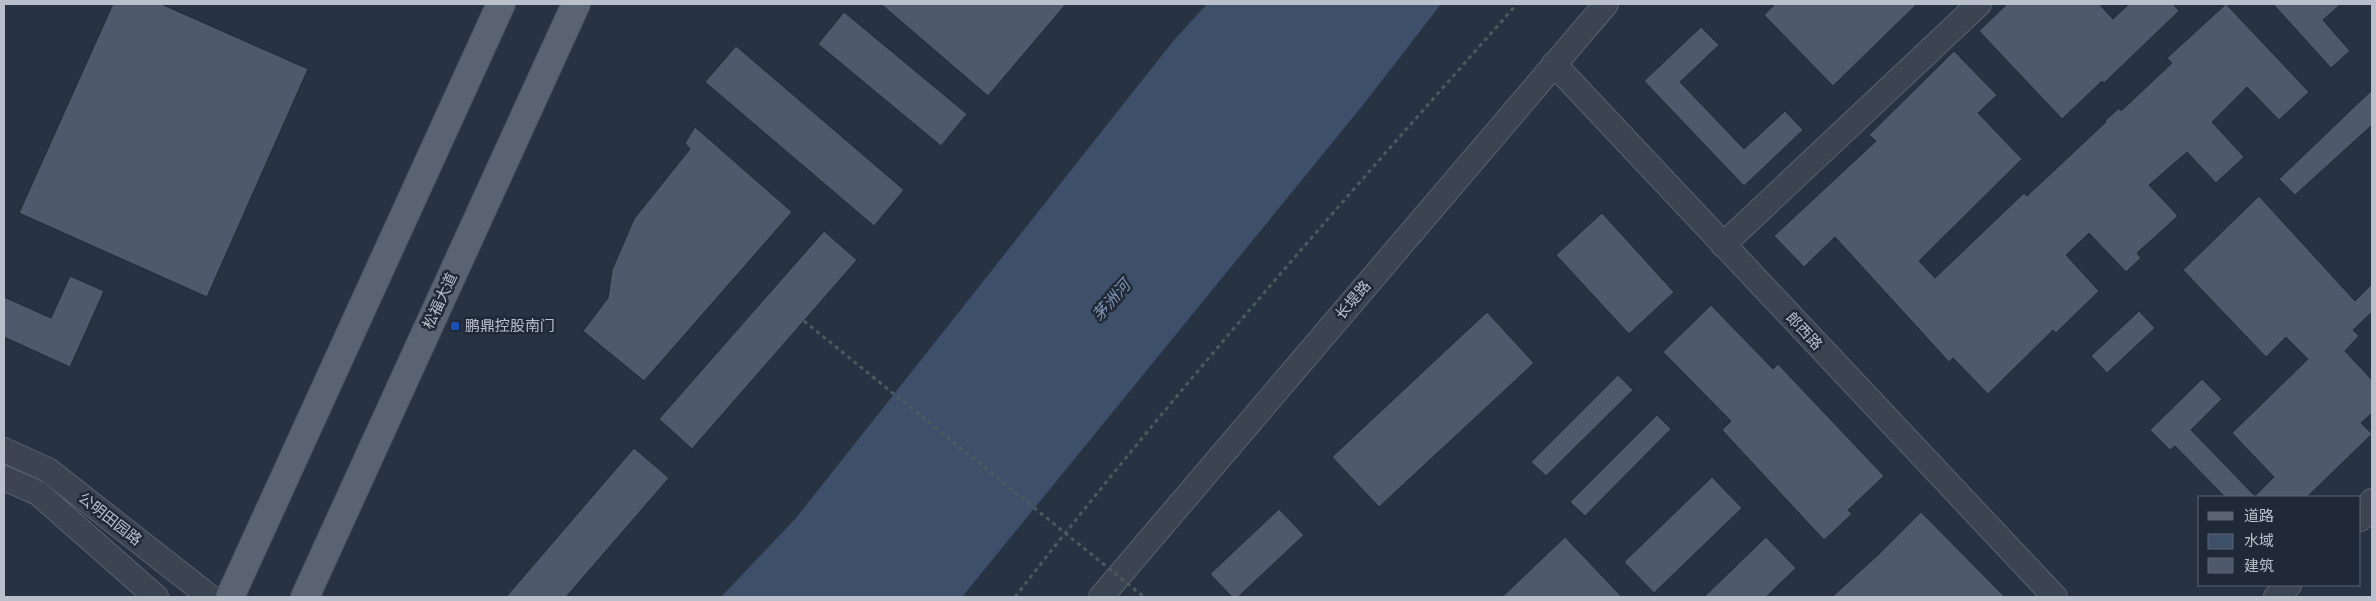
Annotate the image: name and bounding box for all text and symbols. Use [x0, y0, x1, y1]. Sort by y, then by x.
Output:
street label: 松福大道 [418, 270, 460, 332]
water label: 茅洲河 [1088, 273, 1136, 324]
street label: 长堤路 [1331, 276, 1374, 322]
street label: 郎西路 [1783, 308, 1827, 353]
place label: 鹏鼎控股南门 [465, 316, 555, 334]
marker: 鹏鼎控股南门 [449, 320, 461, 332]
street label: 公明田园路 [76, 488, 146, 548]
legend [2198, 496, 2361, 586]
text: 道路 [2244, 506, 2274, 524]
text: 水域 [2244, 531, 2274, 549]
text: 建筑 [2244, 556, 2274, 574]

